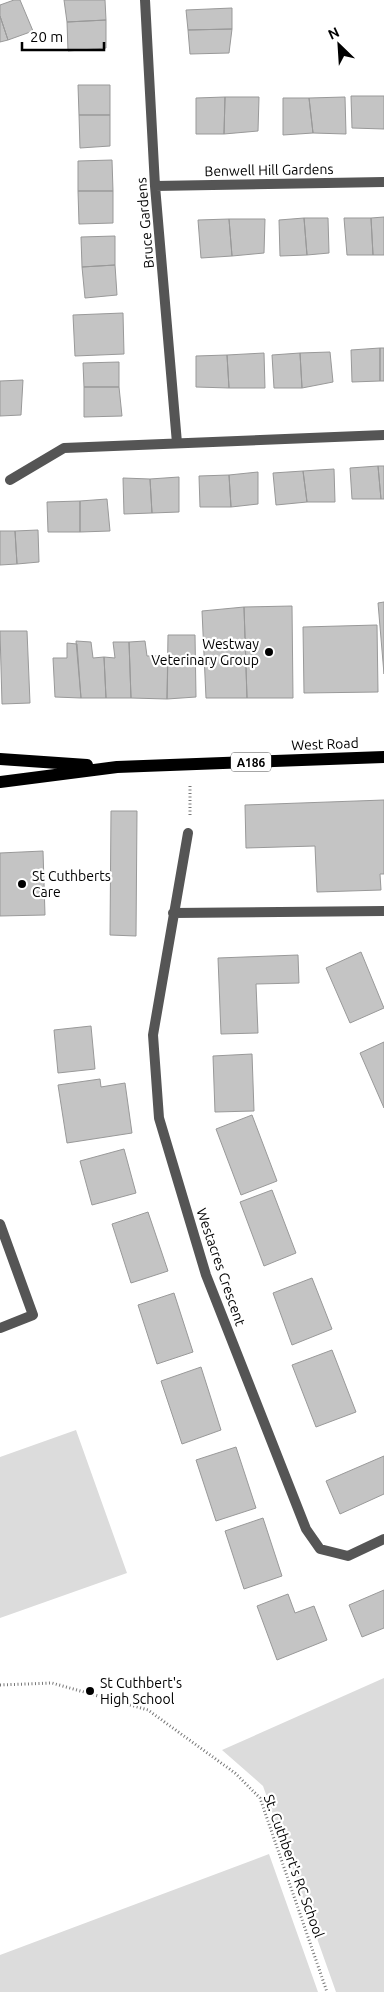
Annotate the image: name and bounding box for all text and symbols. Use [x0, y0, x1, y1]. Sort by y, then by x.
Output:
scale bar [22, 20, 105, 52]
north arrow [314, 20, 364, 70]
text: N [325, 24, 342, 43]
text: 20 m [30, 28, 63, 45]
street label: Benwell Hill Gardens [204, 161, 334, 179]
street label: Bruce Gardens [133, 177, 157, 269]
place label: Westway Veterinary Group [151, 636, 259, 668]
marker: Westway Veterinary Group [263, 646, 275, 658]
street label: West Road [291, 735, 359, 753]
road number: A186 [231, 752, 271, 772]
place label: St Cuthberts Care [32, 868, 111, 900]
marker: St Cuthberts Care [16, 878, 28, 890]
street label: Westacres Crescent [193, 1206, 249, 1328]
place label: St Cuthbert's High School [100, 1675, 182, 1707]
marker: St Cuthbert's High School [84, 1685, 96, 1697]
street label: St. Cuthbert's RC School [261, 1792, 327, 1940]

